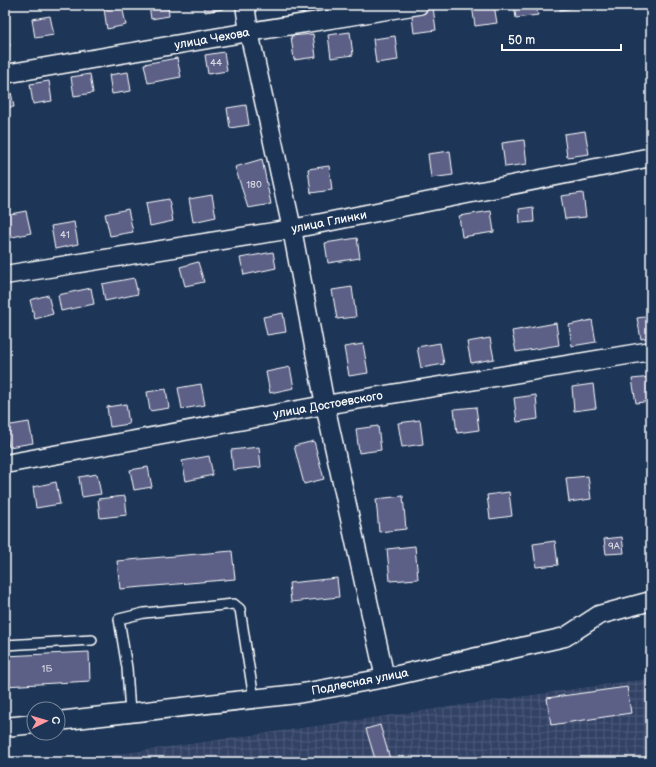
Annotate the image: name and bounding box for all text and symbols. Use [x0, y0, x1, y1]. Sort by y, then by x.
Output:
street label: улица Чехова [173, 25, 251, 53]
scale bar [502, 26, 621, 52]
text: 50 m [508, 33, 535, 48]
house number: 44 [210, 57, 222, 69]
house number: 180 [246, 179, 262, 191]
street label: улица Глинки [290, 207, 368, 237]
house number: 41 [60, 229, 70, 241]
street label: улица Достоевского [272, 388, 384, 422]
house number: 9А [608, 540, 621, 552]
house number: 1Б [42, 663, 52, 675]
street label: Подлесная улица [310, 665, 410, 699]
north arrow [26, 701, 66, 741]
text: С [49, 716, 62, 725]

